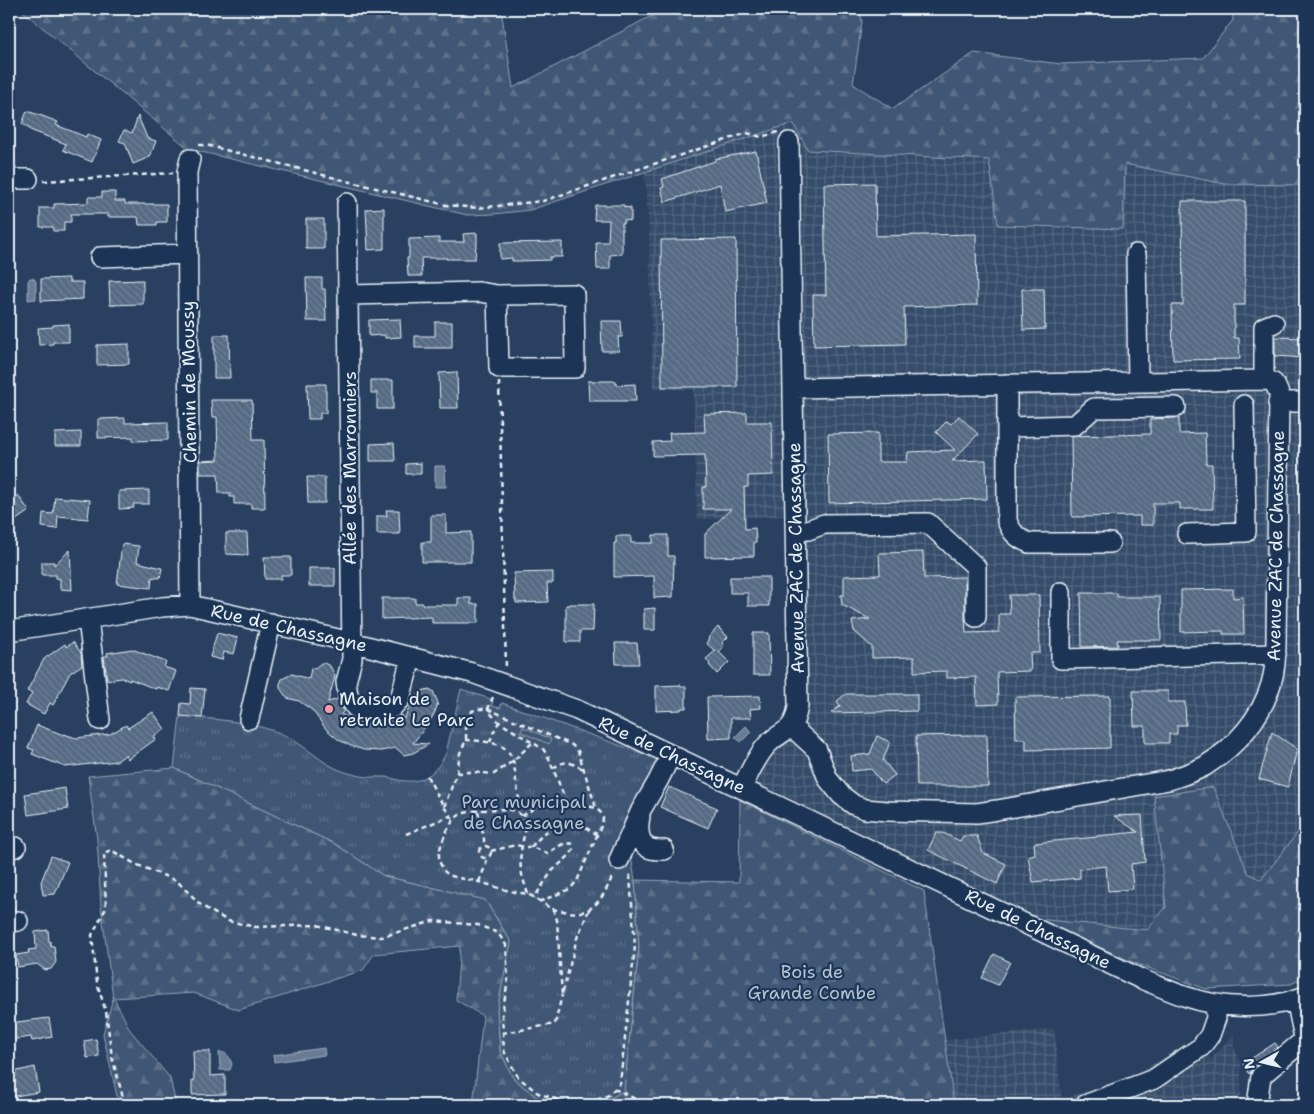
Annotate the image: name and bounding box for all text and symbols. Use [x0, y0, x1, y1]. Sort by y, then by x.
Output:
street label: Chemin de Moussy [176, 301, 202, 463]
street label: Allée des Marronniers [338, 371, 362, 565]
street label: Avenue ZAC de Chassagne [1262, 430, 1290, 662]
street label: Avenue ZAC de Chassagne [782, 442, 810, 674]
street label: Rue de Chassagne [209, 598, 369, 658]
place label: Maison de retraite Le Parc [339, 687, 474, 732]
marker: Maison de retraite Le Parc [323, 703, 335, 715]
street label: Rue de Chassagne [595, 710, 749, 800]
park label: Parc municipal de Chassagne [462, 790, 587, 835]
street label: Rue de Chassagne [961, 883, 1115, 975]
park label: Bois de Grande Combe [748, 960, 876, 1005]
north arrow [1236, 1036, 1286, 1086]
text: N [1239, 1057, 1259, 1071]

